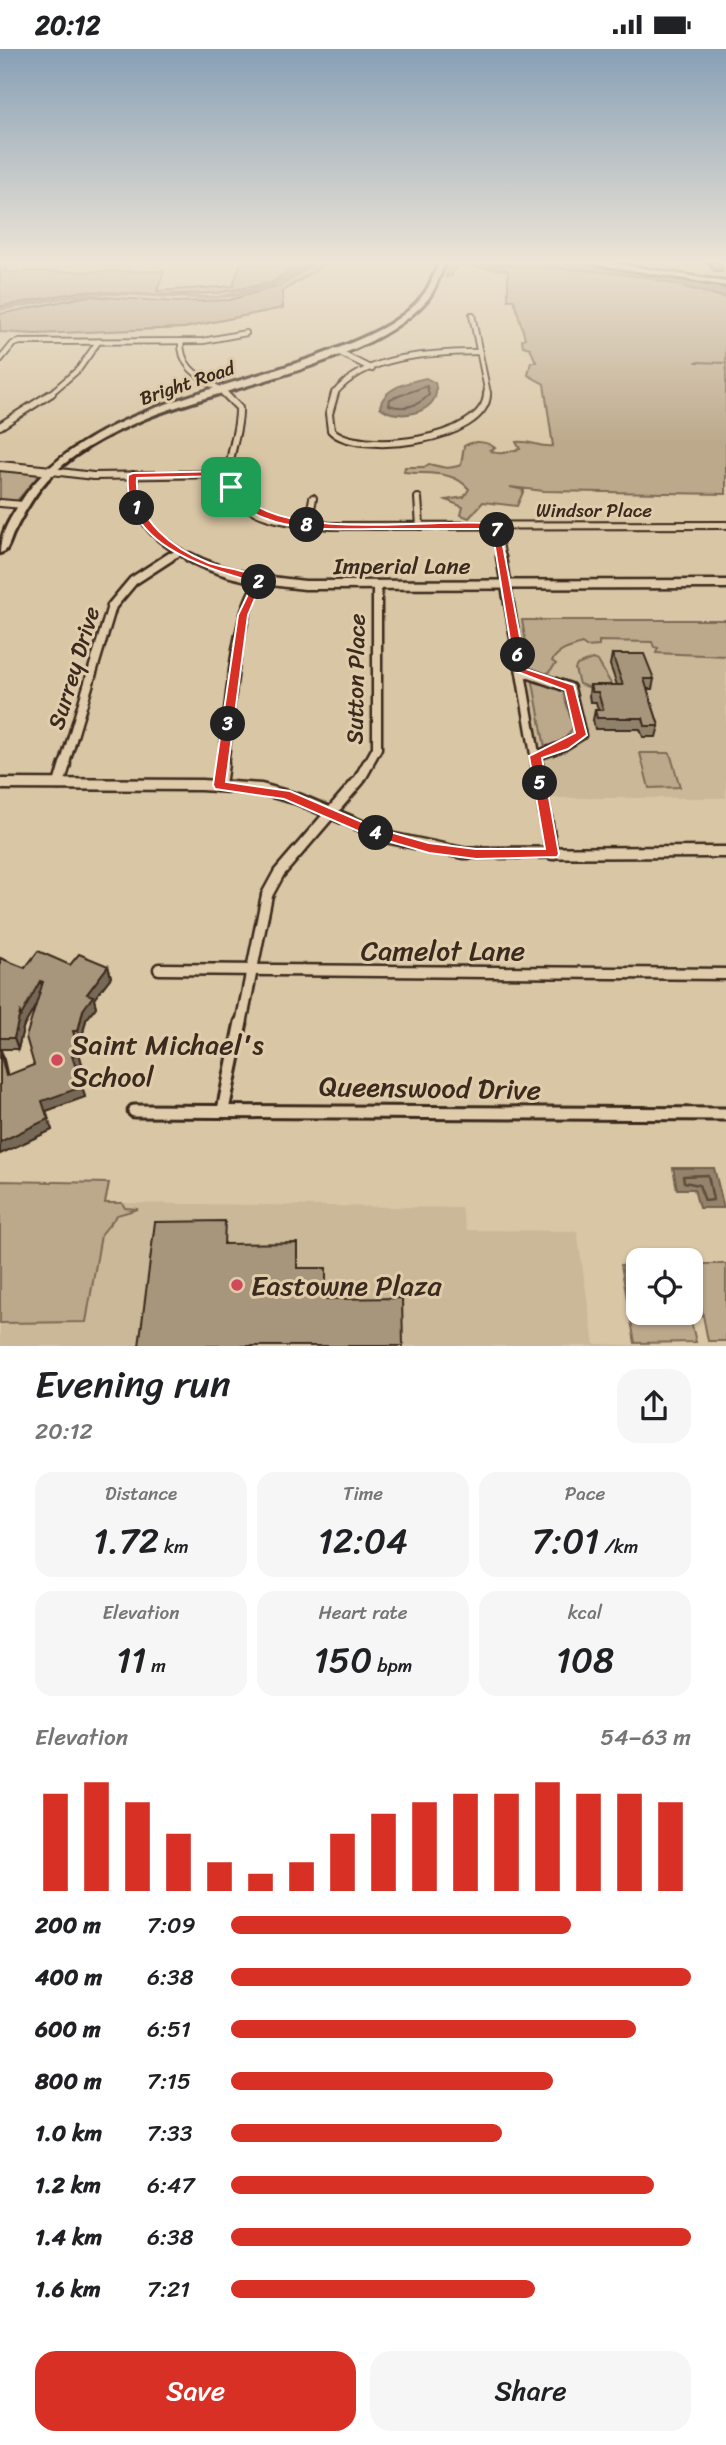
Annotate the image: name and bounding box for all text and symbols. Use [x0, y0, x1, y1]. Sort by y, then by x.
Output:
text: 20:12 [35, 2, 100, 48]
street label: Bright Road [135, 351, 240, 415]
pin [201, 457, 261, 517]
icon: arrive [212, 468, 250, 506]
pin: 1 [120, 491, 154, 525]
text: 1 [132, 491, 141, 524]
street label: Windsor Place [536, 494, 652, 527]
pin: 8 [290, 507, 324, 543]
text: 8 [301, 508, 312, 541]
pin: 7 [480, 512, 514, 547]
text: 7 [491, 513, 502, 546]
street label: Imperial Lane [333, 546, 471, 587]
pin: 2 [242, 565, 276, 599]
text: 2 [253, 565, 264, 598]
street label: Surrey Drive [36, 601, 112, 735]
street label: Sutton Place [334, 613, 378, 745]
pin: 6 [500, 637, 536, 673]
text: 6 [512, 638, 523, 671]
pin: 3 [210, 707, 246, 741]
text: 3 [222, 707, 233, 740]
pin: 5 [522, 765, 558, 801]
text: 5 [534, 766, 545, 799]
pin: 4 [358, 815, 394, 851]
text: 4 [370, 816, 381, 849]
street label: Camelot Lane [361, 926, 525, 975]
place label: Saint Michael's School [71, 1020, 264, 1101]
marker: Saint Michael's School [49, 1052, 65, 1068]
street label: Queenswood Drive [318, 1062, 542, 1114]
map controls [626, 1248, 703, 1325]
button: locate [626, 1248, 703, 1325]
place label: Eastowne Plaza [251, 1261, 442, 1310]
marker: Eastowne Plaza [229, 1277, 245, 1293]
text: Evening run [35, 1351, 231, 1418]
button: share [617, 1369, 691, 1443]
text: 20:12 [35, 1411, 93, 1452]
text: Distance [105, 1477, 177, 1510]
text: Time [343, 1477, 383, 1510]
text: Pace [565, 1477, 605, 1510]
text: 1.72 [93, 1510, 159, 1572]
text: 12:04 [318, 1510, 408, 1572]
text: 7:01 [532, 1510, 599, 1572]
text: km [159, 1530, 189, 1563]
text: /km [599, 1530, 638, 1563]
text: Elevation [103, 1596, 179, 1629]
text: Heart rate [318, 1596, 408, 1629]
text: kcal [568, 1596, 602, 1629]
text: 11 [116, 1629, 146, 1691]
text: 150 [314, 1629, 372, 1691]
text: 108 [556, 1629, 614, 1691]
text: m [146, 1649, 166, 1682]
text: bpm [372, 1649, 412, 1682]
text: Elevation [35, 1717, 128, 1758]
text: 54–63 m [600, 1717, 691, 1758]
text: 200 m [35, 1905, 101, 1946]
text: 7:09 [147, 1905, 196, 1946]
text: 400 m [35, 1957, 102, 1998]
text: 6:38 [147, 1957, 194, 1998]
text: 600 m [35, 2009, 101, 2050]
text: 6:51 [147, 2009, 191, 2050]
text: 800 m [35, 2061, 102, 2102]
text: 7:15 [147, 2061, 191, 2102]
text: 1.0 km [35, 2113, 102, 2154]
text: 7:33 [147, 2113, 192, 2154]
text: 1.2 km [35, 2165, 101, 2206]
text: 6:47 [147, 2165, 195, 2206]
text: 1.4 km [35, 2217, 102, 2258]
text: 6:38 [147, 2217, 194, 2258]
text: 1.6 km [35, 2269, 101, 2310]
text: 7:21 [147, 2269, 190, 2310]
button: Save [35, 2351, 356, 2431]
button: Share [370, 2351, 691, 2431]

